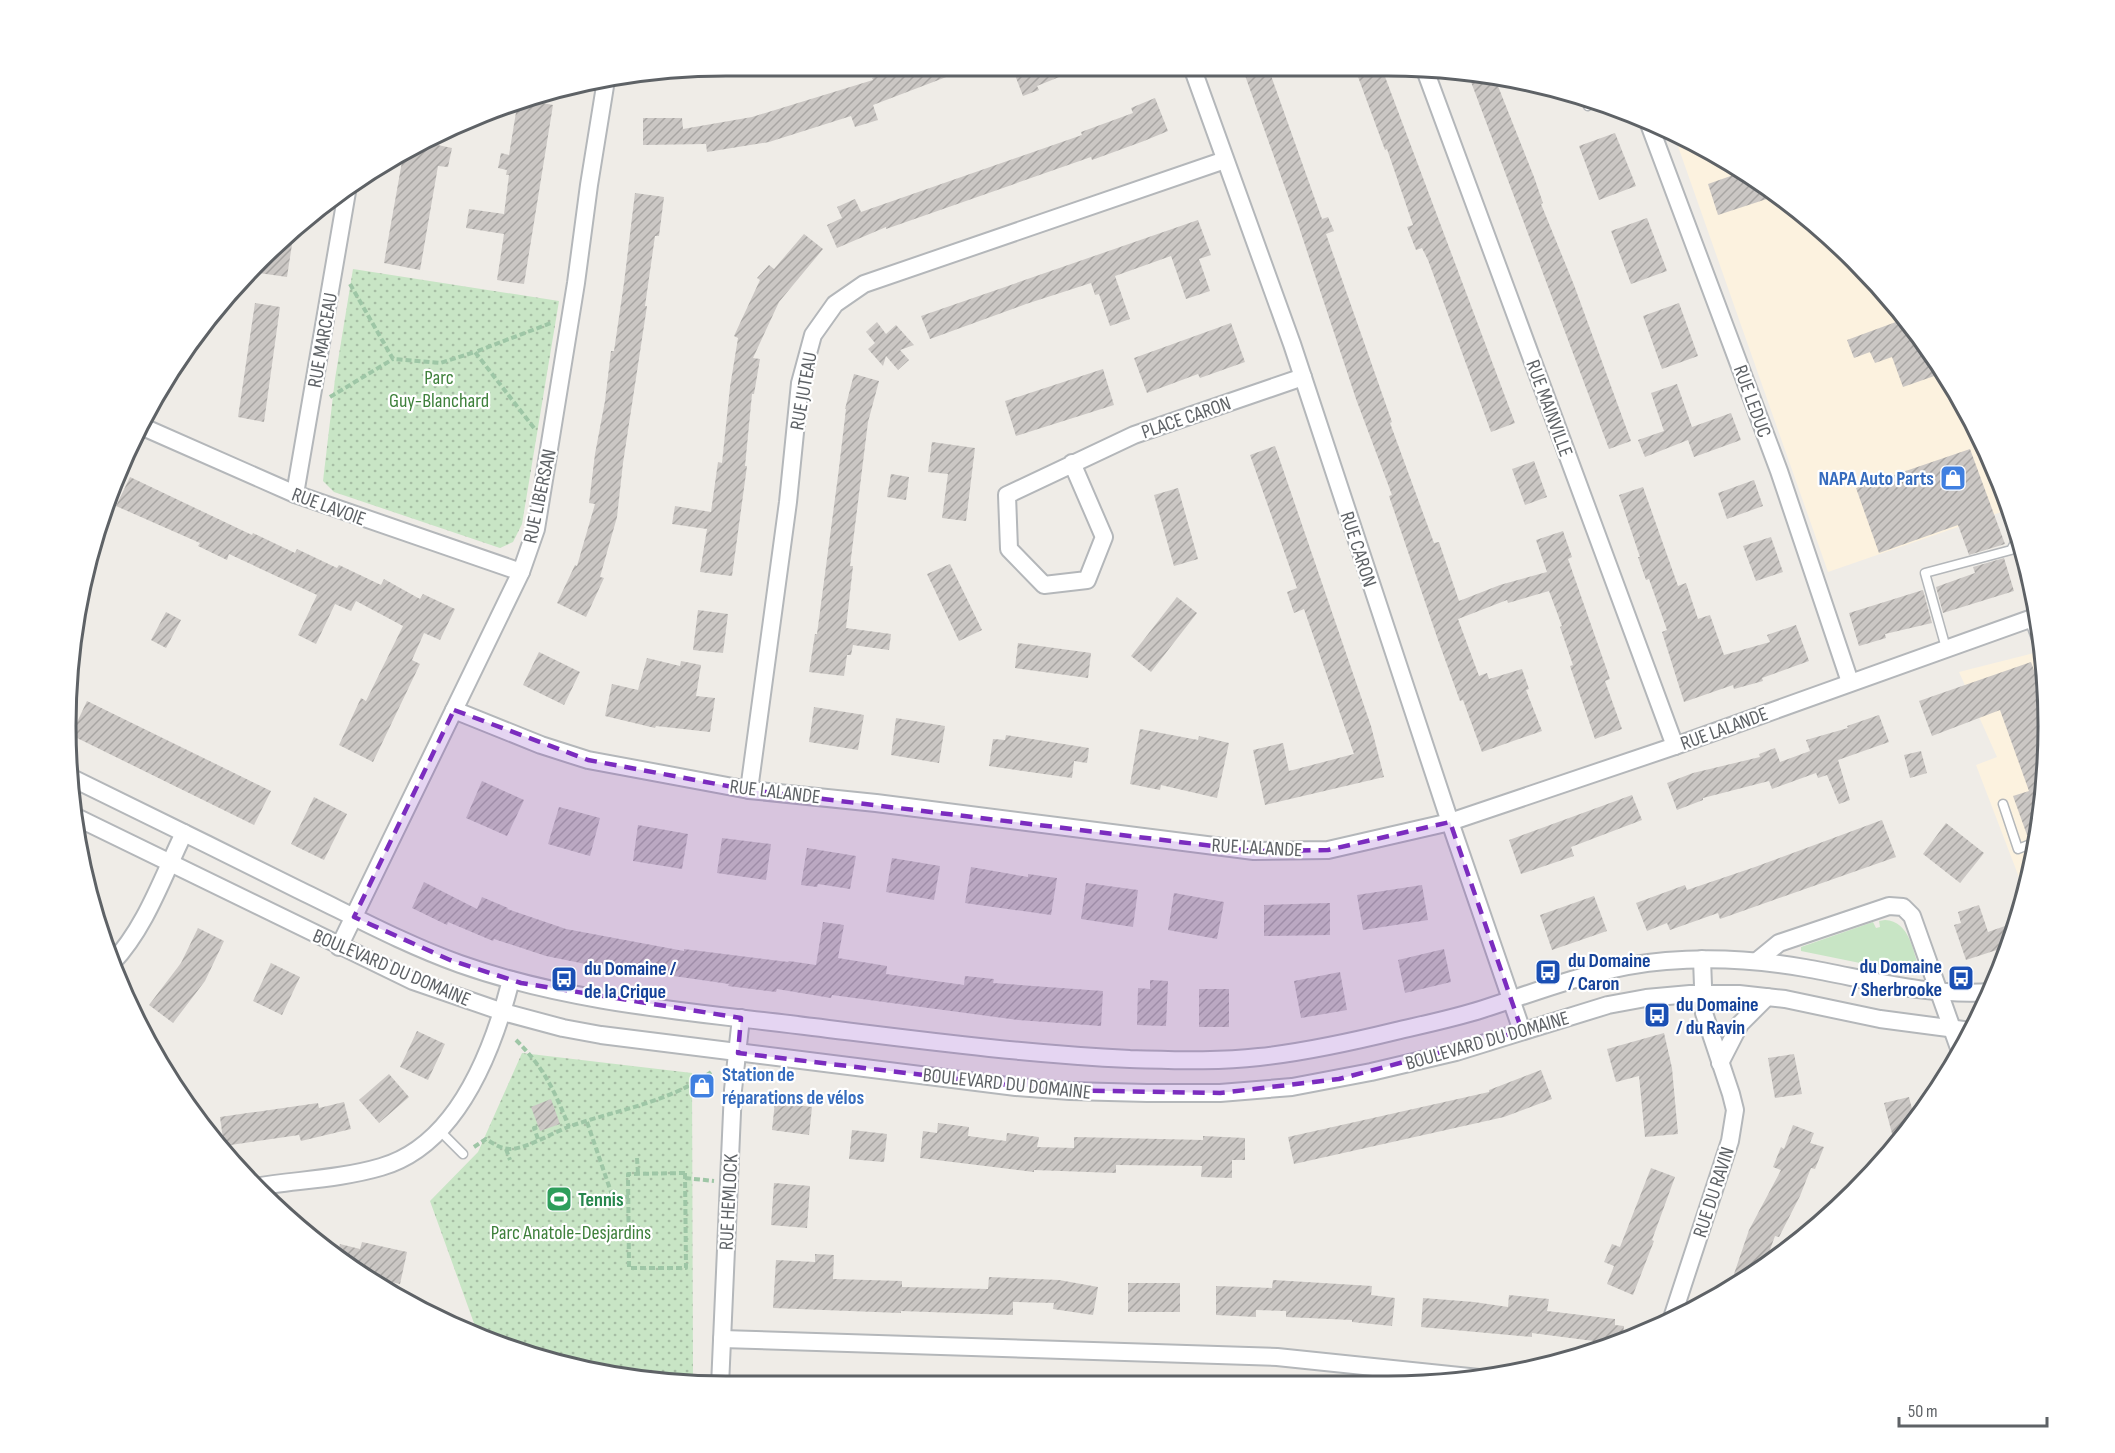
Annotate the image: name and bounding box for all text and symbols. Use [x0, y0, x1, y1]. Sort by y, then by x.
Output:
street label: RUE MARCEAU [303, 291, 343, 390]
street label: RUE JUTEAU [785, 350, 823, 432]
street label: RUE MAINVILLE [1520, 357, 1578, 460]
street label: RUE LEDUC [1728, 362, 1776, 441]
park label: Parc Guy-Blanchard [389, 366, 489, 413]
street label: PLACE CARON [1138, 391, 1234, 444]
street label: RUE LIBERSAN [518, 447, 562, 545]
shop icon: NAPA Auto Parts [1938, 463, 1968, 493]
place label: NAPA Auto Parts [1818, 467, 1934, 491]
street label: RUE LAVOIE [288, 482, 369, 531]
street label: RUE CARON [1335, 509, 1381, 590]
street label: RUE LALANDE [1677, 702, 1771, 756]
street label: RUE LALANDE [728, 775, 822, 809]
street label: RUE LALANDE [1211, 834, 1303, 862]
street label: BOULEVARD DU DOMAINE [309, 924, 474, 1012]
place label: du Domaine / Caron [1568, 949, 1651, 996]
place label: du Domaine / Sherbrooke [1851, 955, 1942, 1002]
place label: du Domaine / de la Crique [584, 957, 677, 1004]
bus stop icon: du Domaine / Caron [1533, 957, 1563, 987]
bus stop icon: du Domaine / Sherbrooke [1946, 963, 1976, 993]
bus stop icon: du Domaine / de la Crique [549, 964, 579, 994]
place label: du Domaine / du Ravin [1676, 993, 1759, 1040]
bus stop icon: du Domaine / du Ravin [1642, 1000, 1672, 1030]
street label: BOULEVARD DU DOMAINE [1403, 1006, 1572, 1076]
place label: Station de réparations de vélos [722, 1063, 864, 1110]
street label: BOULEVARD DU DOMAINE [922, 1063, 1092, 1105]
shop icon: Station de réparations de vélos [687, 1071, 717, 1101]
street label: RUE DU RAVIN [1688, 1144, 1740, 1241]
street label: RUE HEMLOCK [714, 1153, 744, 1251]
sports icon: Tennis [544, 1184, 574, 1214]
place label: Tennis [578, 1188, 624, 1212]
park label: Parc Anatole-Desjardins [491, 1221, 651, 1245]
scale bar [1899, 1390, 2048, 1428]
text: 50 m [1908, 1401, 1938, 1422]

